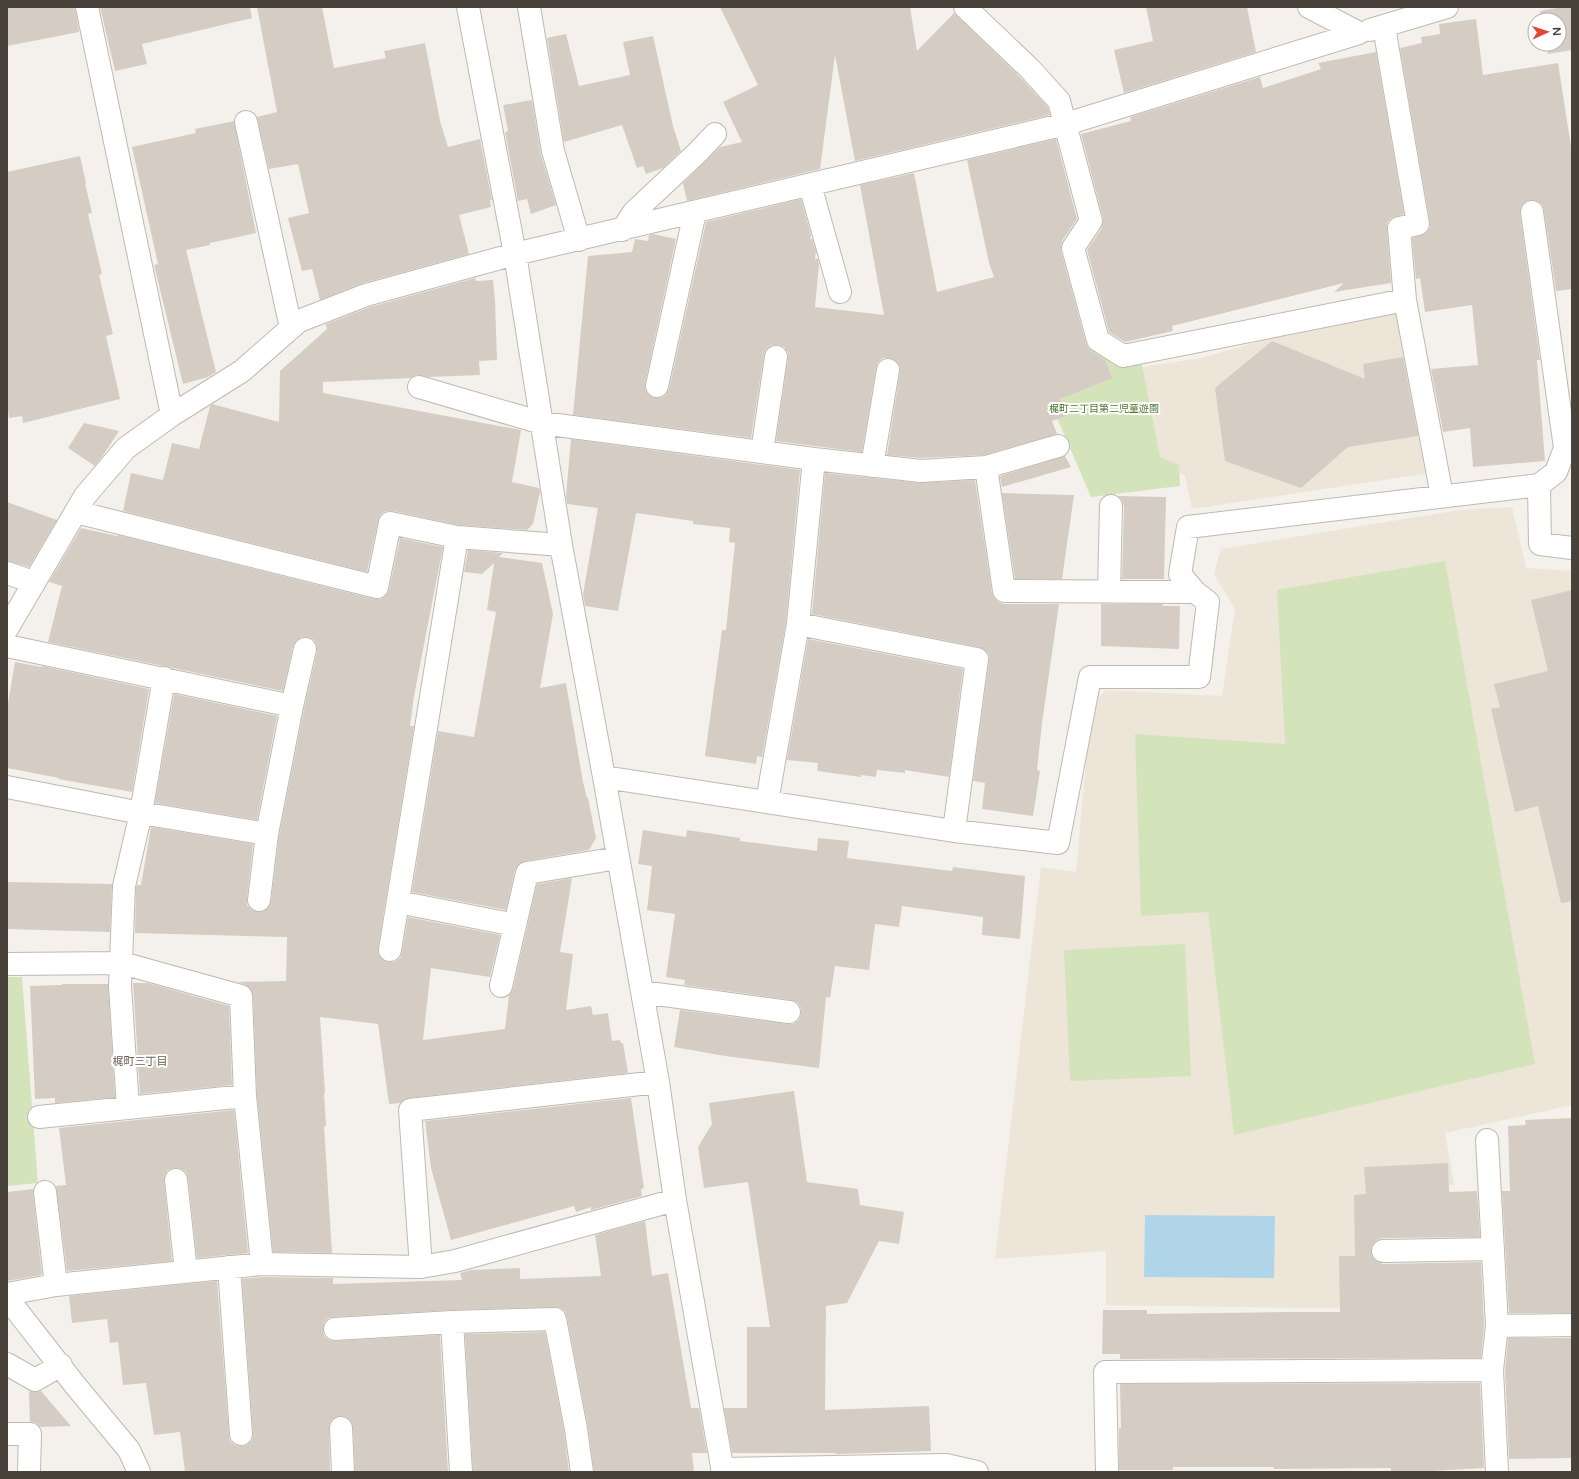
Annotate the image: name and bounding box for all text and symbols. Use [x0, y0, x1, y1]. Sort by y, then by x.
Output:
north arrow [1527, 12, 1567, 52]
text: N [1550, 27, 1563, 36]
park label: 梶町二丁目第二児童遊園 [1049, 403, 1159, 415]
district label: 梶町三丁目 [113, 1055, 168, 1068]

